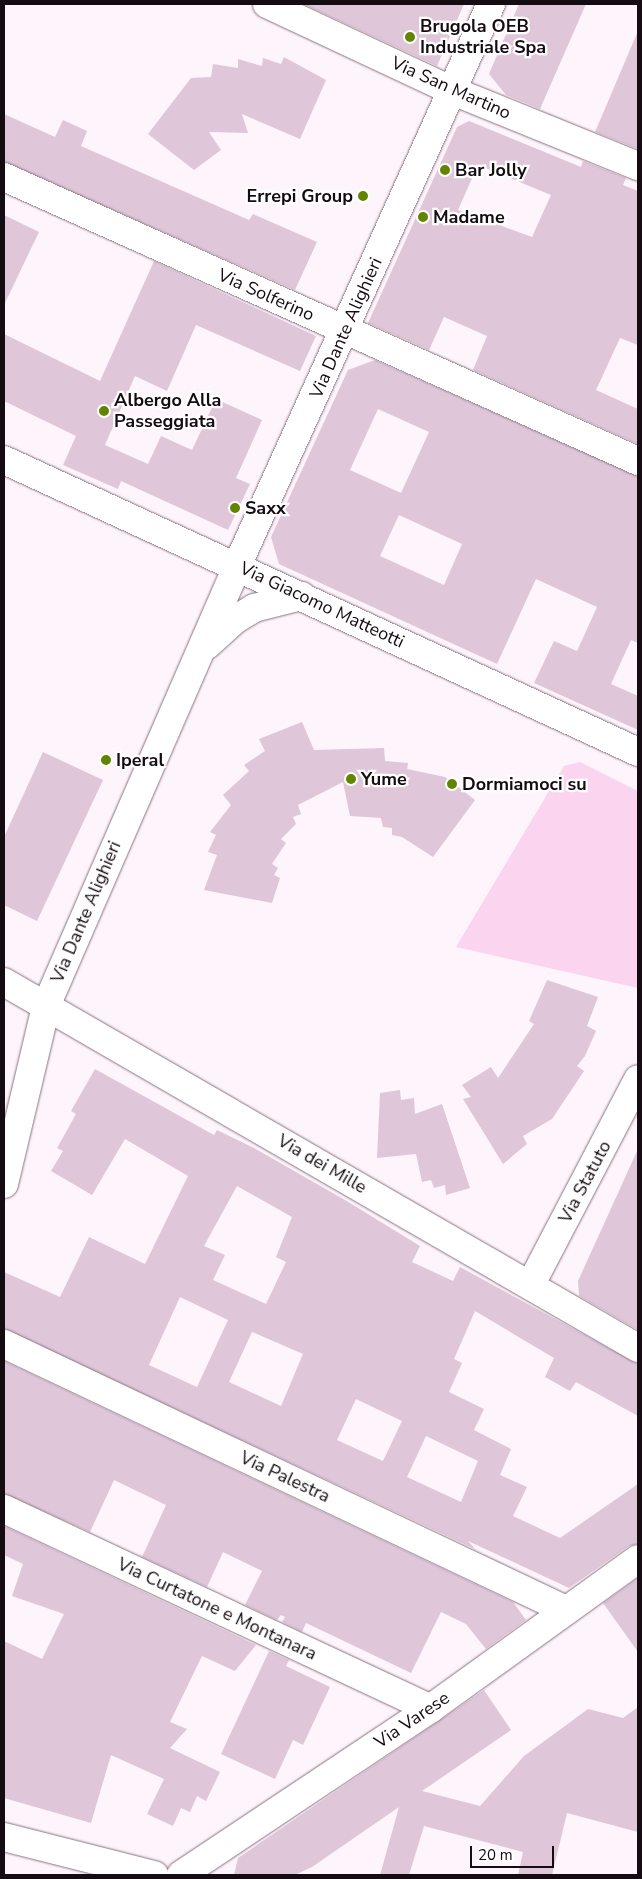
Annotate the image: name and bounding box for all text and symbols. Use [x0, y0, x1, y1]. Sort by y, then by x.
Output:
place label: Brugola OEB Industriale Spa [420, 16, 546, 58]
marker: Brugola OEB Industriale Spa [404, 31, 416, 43]
street label: Via San Martino [388, 52, 514, 124]
place label: Bar Jolly [455, 159, 527, 181]
marker: Bar Jolly [439, 164, 451, 176]
place label: Errepi Group [247, 185, 353, 207]
marker: Errepi Group [357, 190, 369, 202]
place label: Madame [433, 206, 505, 228]
marker: Madame [417, 211, 429, 223]
street label: Via Dante Alighieri [305, 254, 387, 402]
street label: Via Solferino [214, 264, 318, 326]
place label: Albergo Alla Passeggiata [114, 390, 221, 432]
marker: Albergo Alla Passeggiata [98, 405, 110, 417]
place label: Saxx [245, 497, 286, 519]
marker: Saxx [229, 502, 241, 514]
street label: Via Giacomo Matteotti [236, 557, 408, 653]
place label: Iperal [116, 749, 164, 771]
marker: Iperal [100, 754, 112, 766]
place label: Yume [361, 768, 407, 790]
marker: Yume [345, 773, 357, 785]
place label: Dormiamoci su [462, 773, 587, 795]
marker: Dormiamoci su [446, 778, 458, 790]
street label: Via Dante Alighieri [46, 838, 126, 986]
street label: Via dei Mille [274, 1130, 370, 1198]
street label: Via Statuto [554, 1137, 616, 1227]
street label: Via Palestra [237, 1447, 333, 1507]
street label: Via Curtatone e Montanara [114, 1553, 320, 1665]
street label: Via Varese [370, 1687, 454, 1753]
scale bar [472, 1836, 556, 1868]
text: 20 m [478, 1845, 513, 1865]

